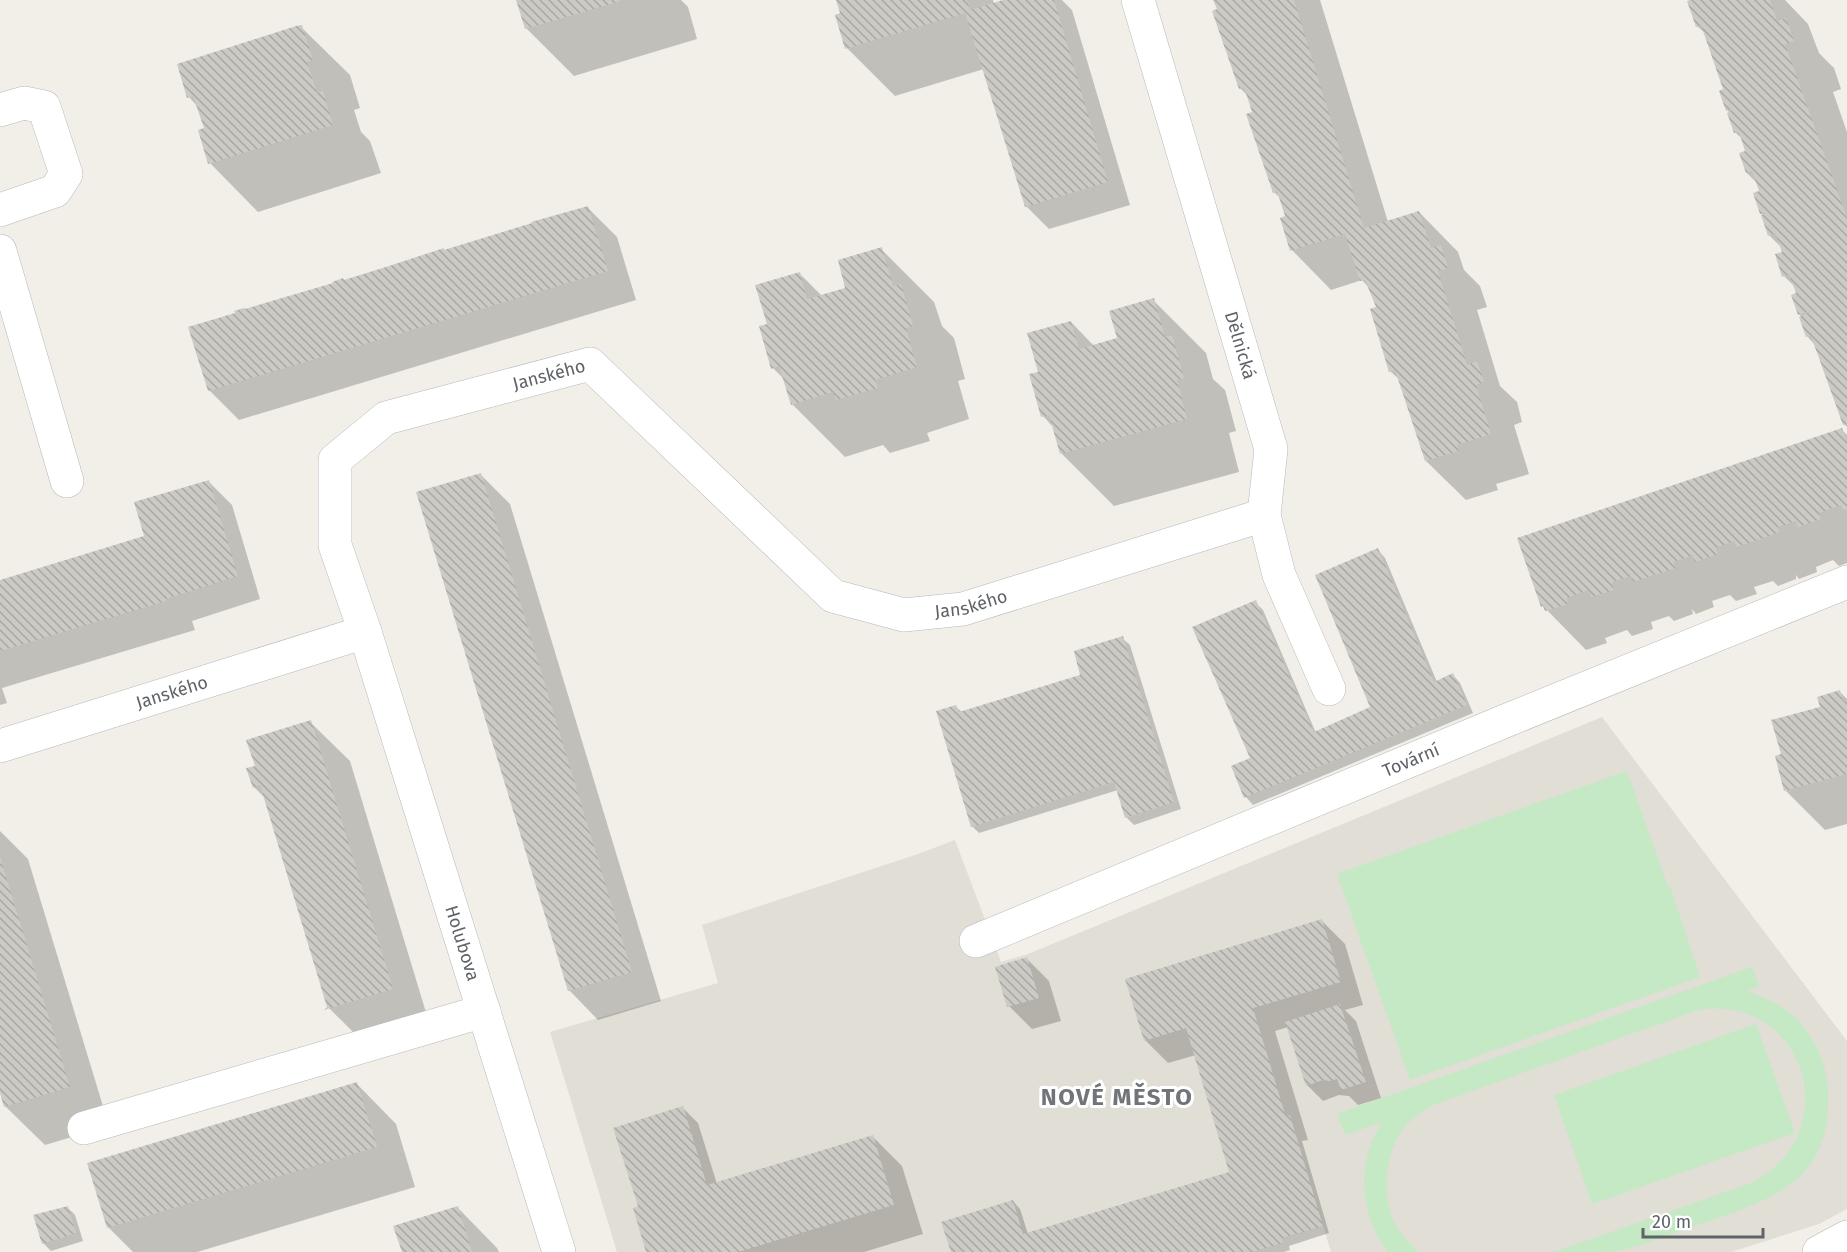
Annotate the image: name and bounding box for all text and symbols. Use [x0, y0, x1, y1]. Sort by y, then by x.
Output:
street label: Dělnická [1220, 309, 1261, 382]
street label: Janského [510, 355, 588, 395]
street label: Janského [934, 585, 1010, 623]
street label: Janského [133, 671, 211, 714]
street label: Tovární [1379, 739, 1443, 782]
street label: Holubova [440, 903, 485, 984]
district label: NOVÉ MĚSTO [1041, 1082, 1193, 1111]
scale bar [1643, 1201, 1763, 1239]
text: 20 m [1652, 1211, 1691, 1233]

